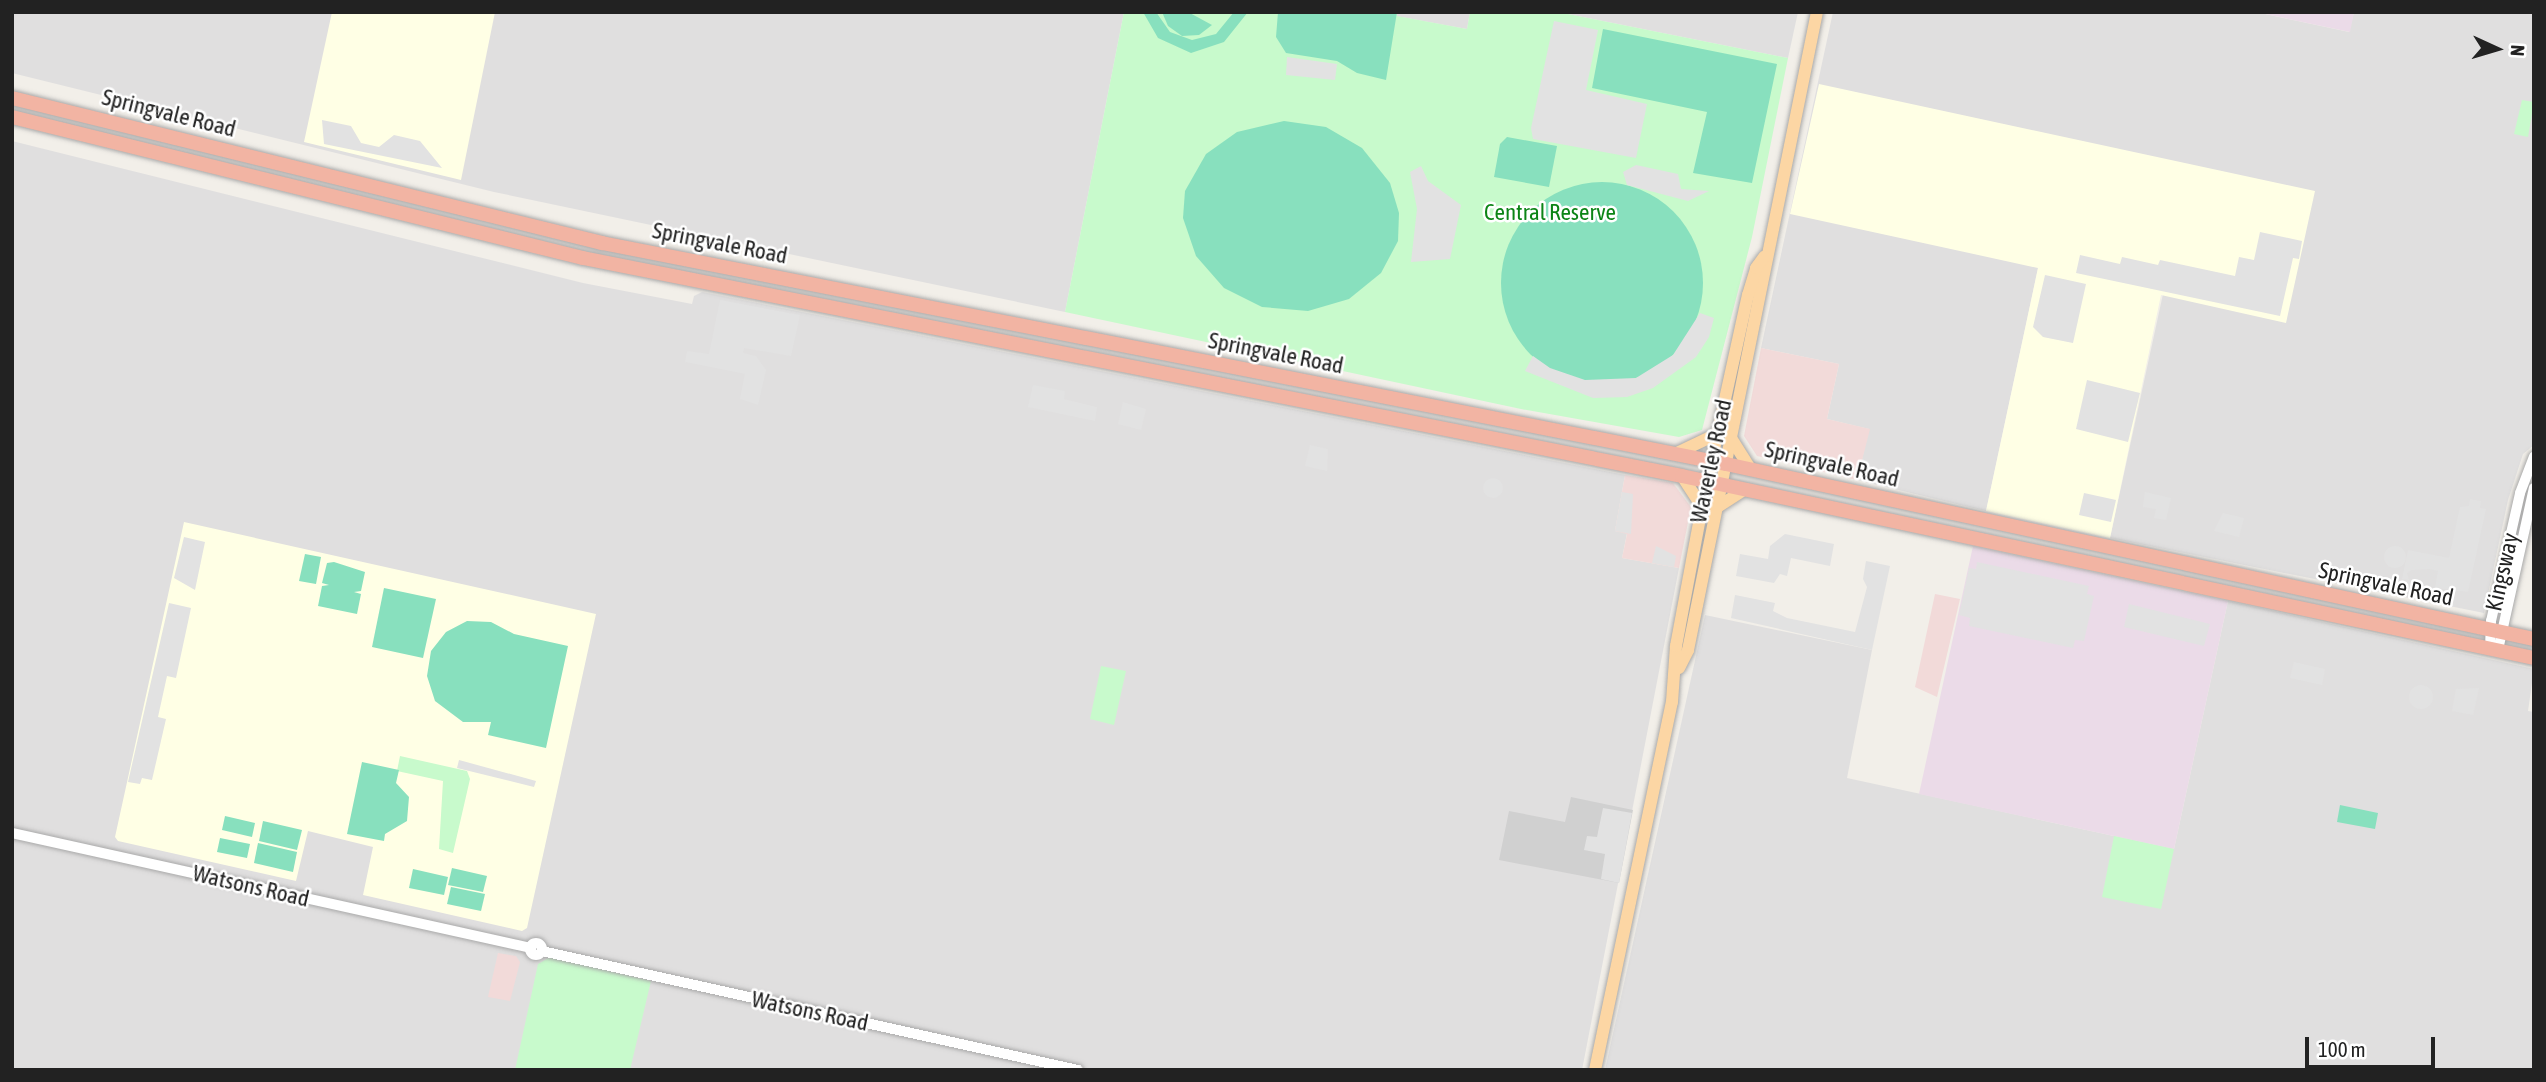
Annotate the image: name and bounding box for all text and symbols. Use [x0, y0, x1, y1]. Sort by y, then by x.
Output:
north arrow [2462, 14, 2532, 84]
text: N [2507, 44, 2529, 57]
street label: Springvale Road [99, 83, 239, 143]
park label: Central Reserve [1484, 198, 1616, 226]
street label: Springvale Road [650, 216, 790, 270]
street label: Springvale Road [1206, 326, 1346, 380]
street label: Waverley Road [1684, 397, 1738, 525]
street label: Springvale Road [1762, 435, 1902, 493]
street label: Kingsway [2480, 530, 2524, 614]
street label: Springvale Road [2316, 556, 2456, 612]
street label: Watsons Road [190, 859, 312, 913]
street label: Watsons Road [749, 985, 871, 1037]
scale bar [2308, 1023, 2438, 1066]
text: 100 m [2318, 1037, 2366, 1061]

